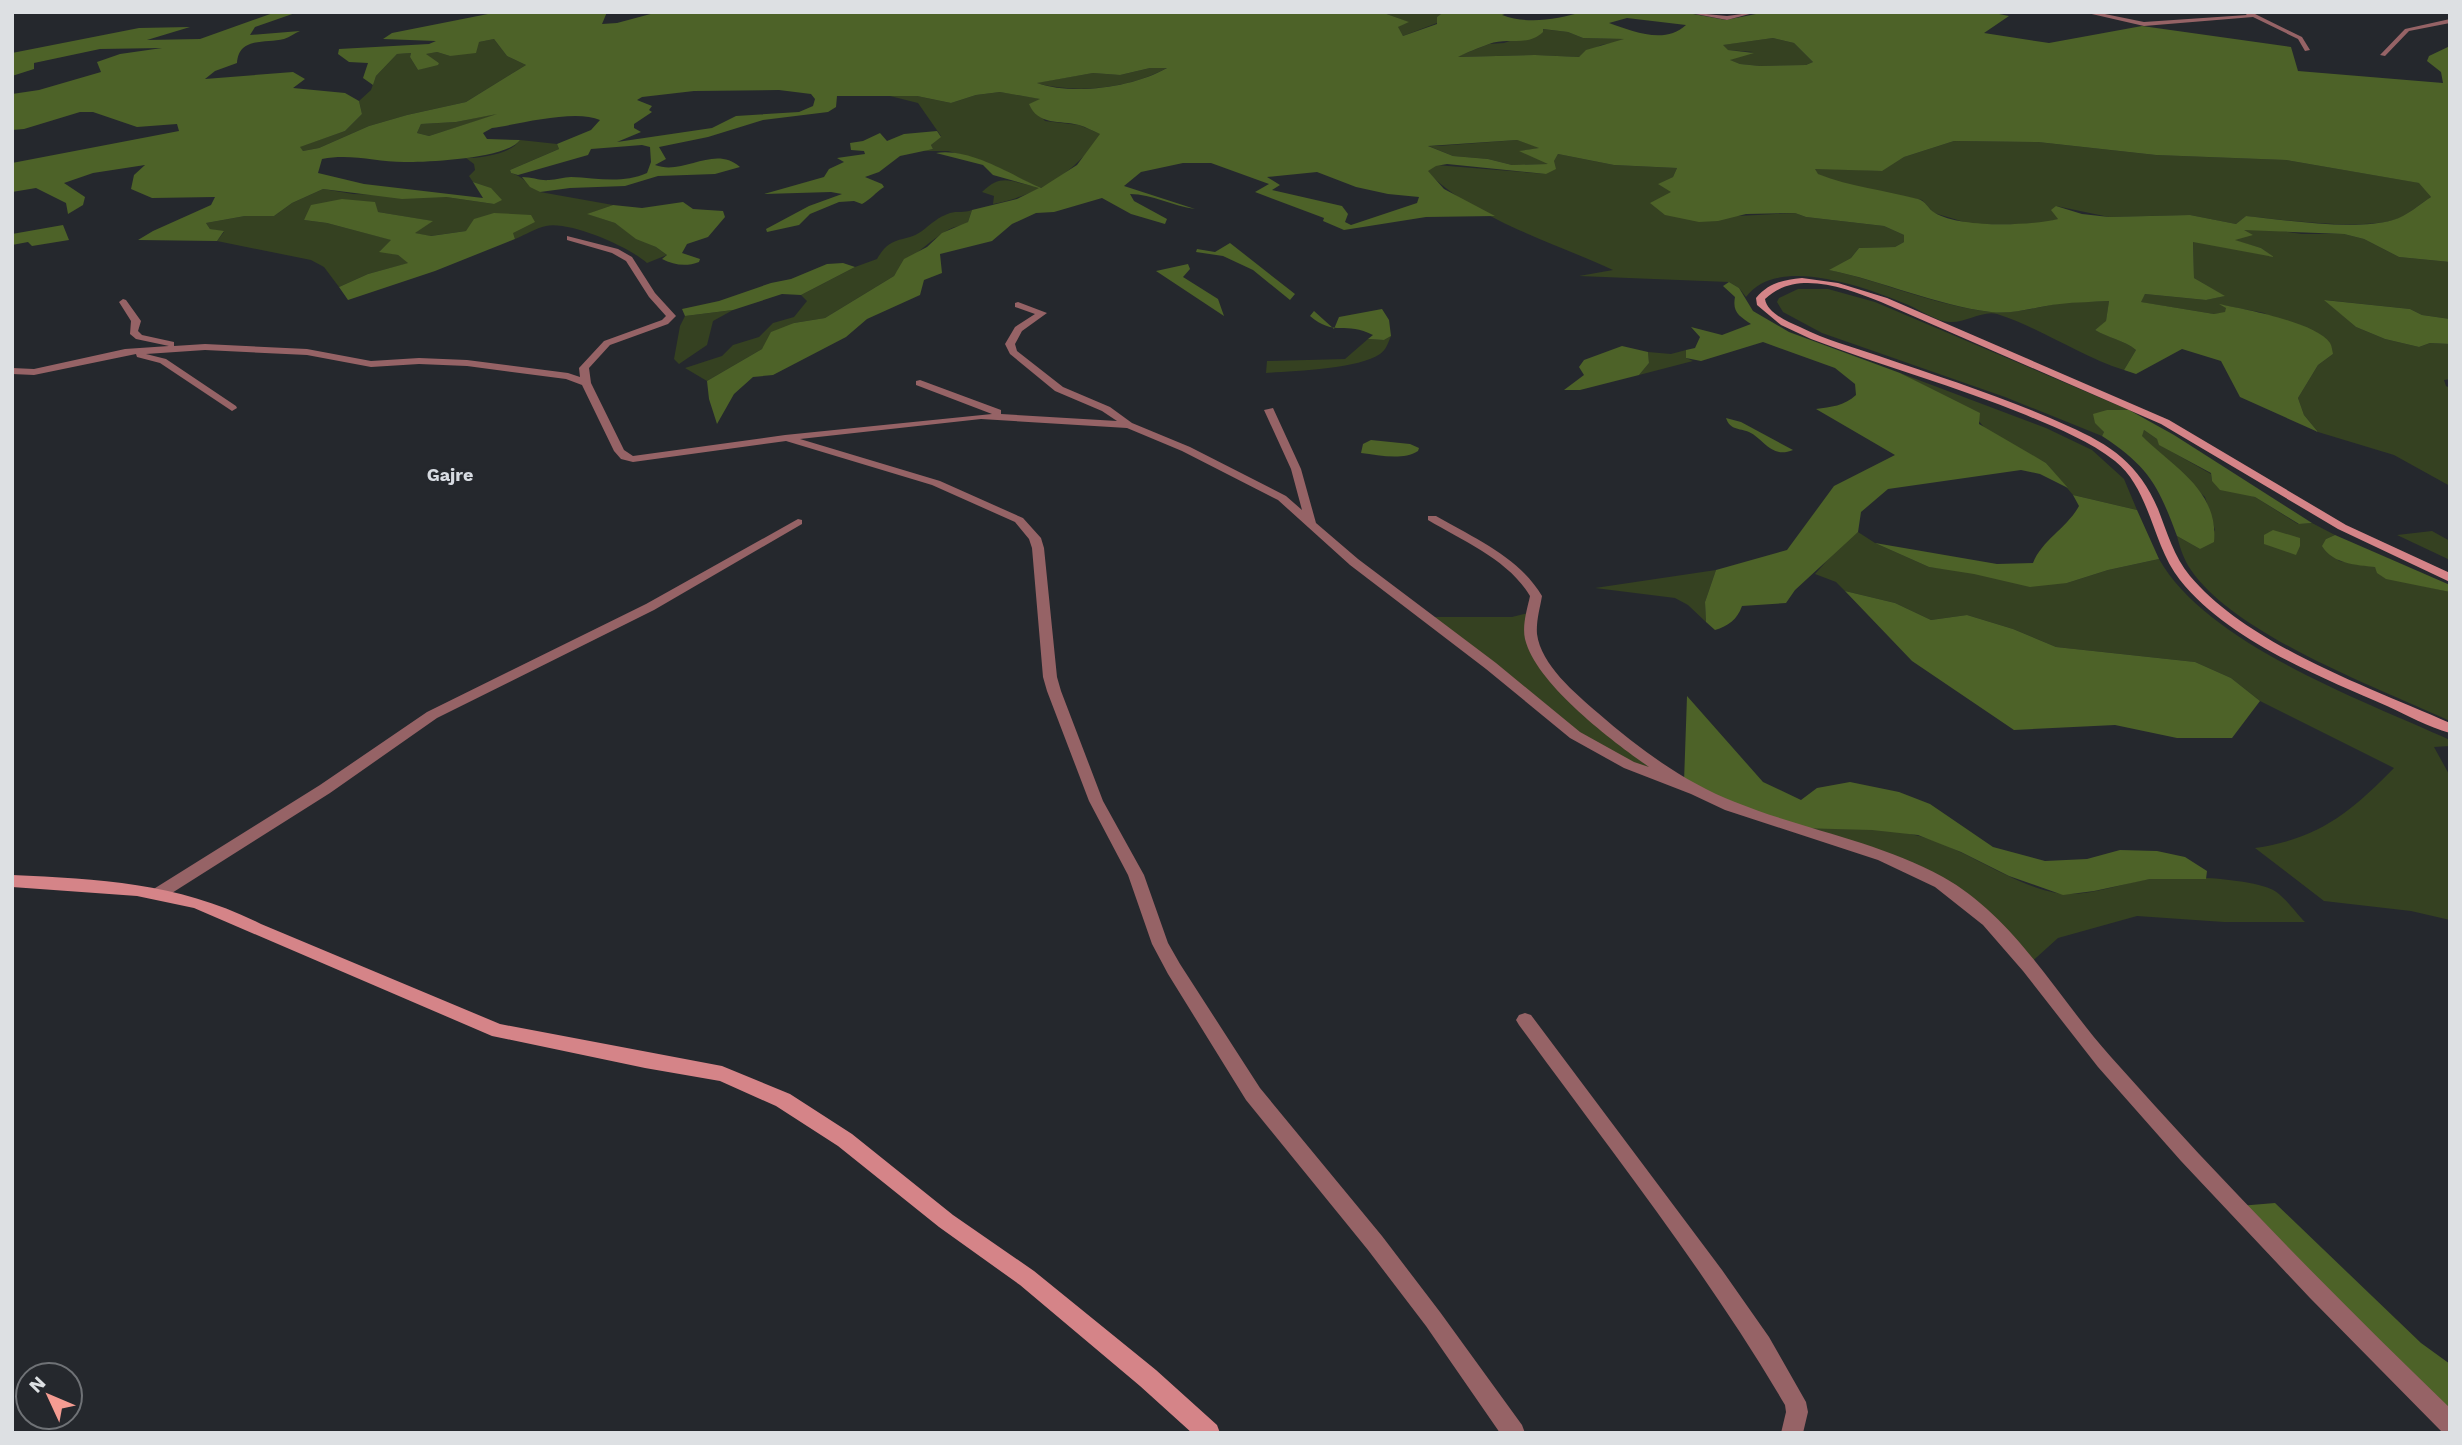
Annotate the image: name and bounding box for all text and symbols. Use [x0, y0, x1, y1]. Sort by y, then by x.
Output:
district label: Gajre [427, 464, 473, 485]
north arrow [14, 1361, 84, 1431]
text: N [24, 1371, 50, 1398]

